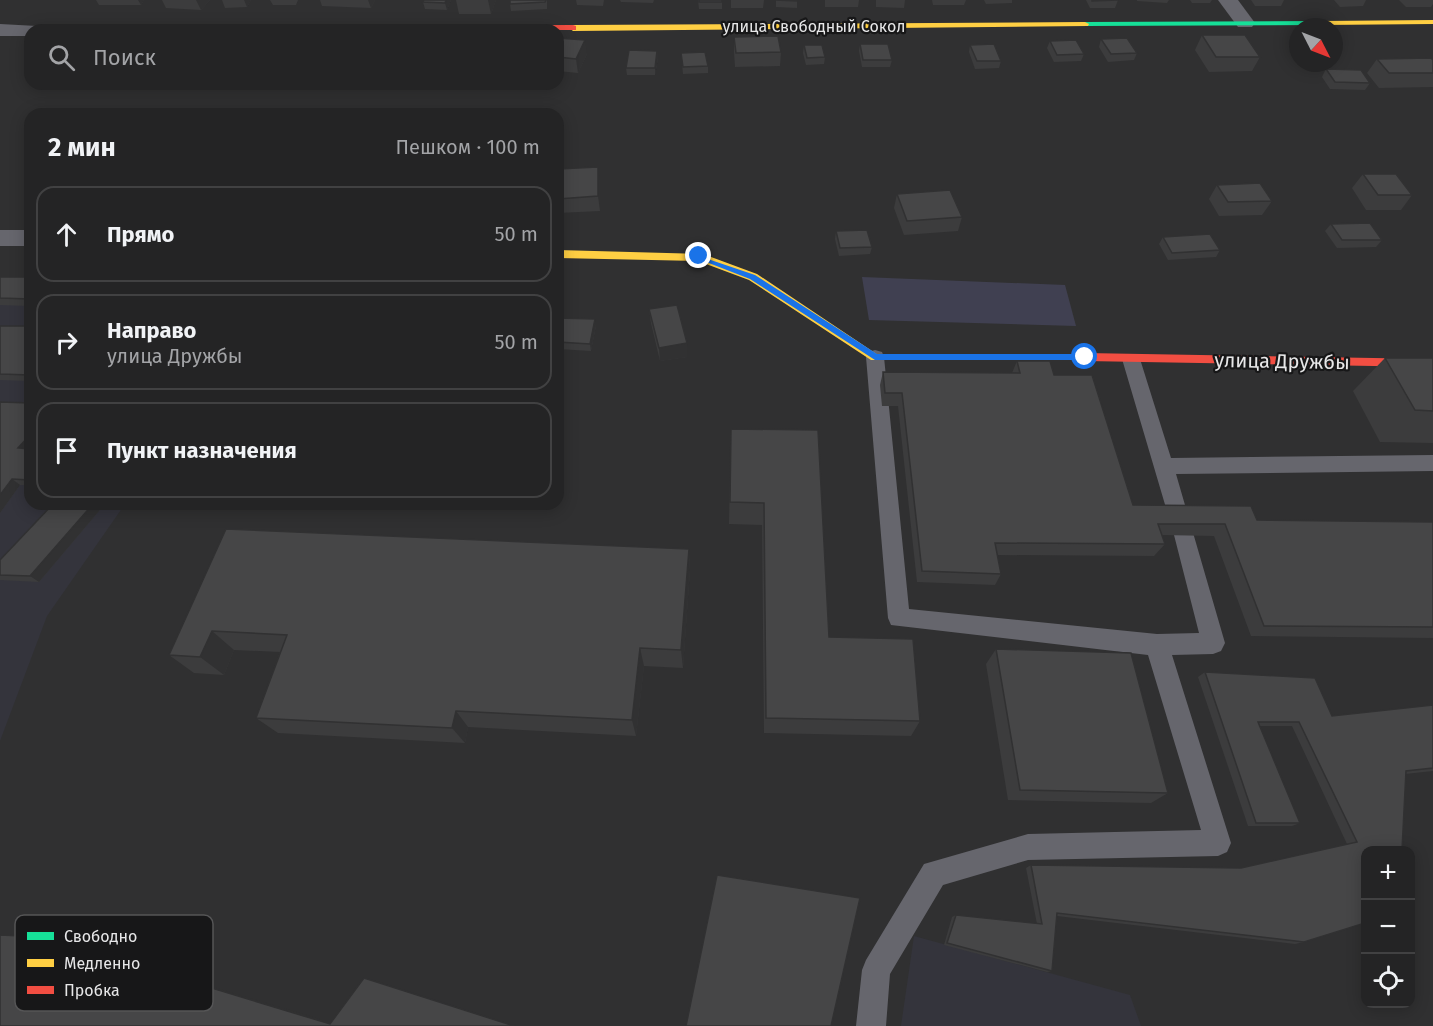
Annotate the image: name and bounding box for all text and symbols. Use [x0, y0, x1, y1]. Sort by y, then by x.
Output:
street label: улица Свободный Сокол [723, 17, 905, 36]
north arrow [1289, 18, 1343, 72]
search box [24, 24, 564, 90]
icon: search [45, 41, 78, 74]
text: Поиск [93, 44, 156, 71]
text: 2 мин [48, 132, 116, 163]
text: Пешком · 100 m [396, 135, 540, 159]
icon: ahead [50, 218, 83, 251]
text: Прямо [107, 221, 174, 248]
text: 50 m [494, 222, 538, 246]
route end [685, 242, 711, 268]
text: Направо [107, 317, 196, 344]
icon: right [50, 326, 83, 359]
text: 50 m [494, 330, 538, 354]
route start [1071, 343, 1097, 369]
text: улица Дружбы [107, 344, 242, 368]
street label: улица Дружбы [1214, 348, 1350, 374]
icon: arrive [50, 434, 83, 467]
text: Пункт назначения [107, 437, 297, 464]
map controls [1361, 846, 1415, 1008]
button: + [1361, 846, 1415, 900]
button: − [1361, 900, 1415, 954]
legend [15, 915, 213, 1011]
text: Свободно [64, 927, 137, 946]
text: Медленно [64, 954, 140, 973]
button: locate [1361, 954, 1415, 1008]
text: Пробка [64, 981, 120, 1000]

